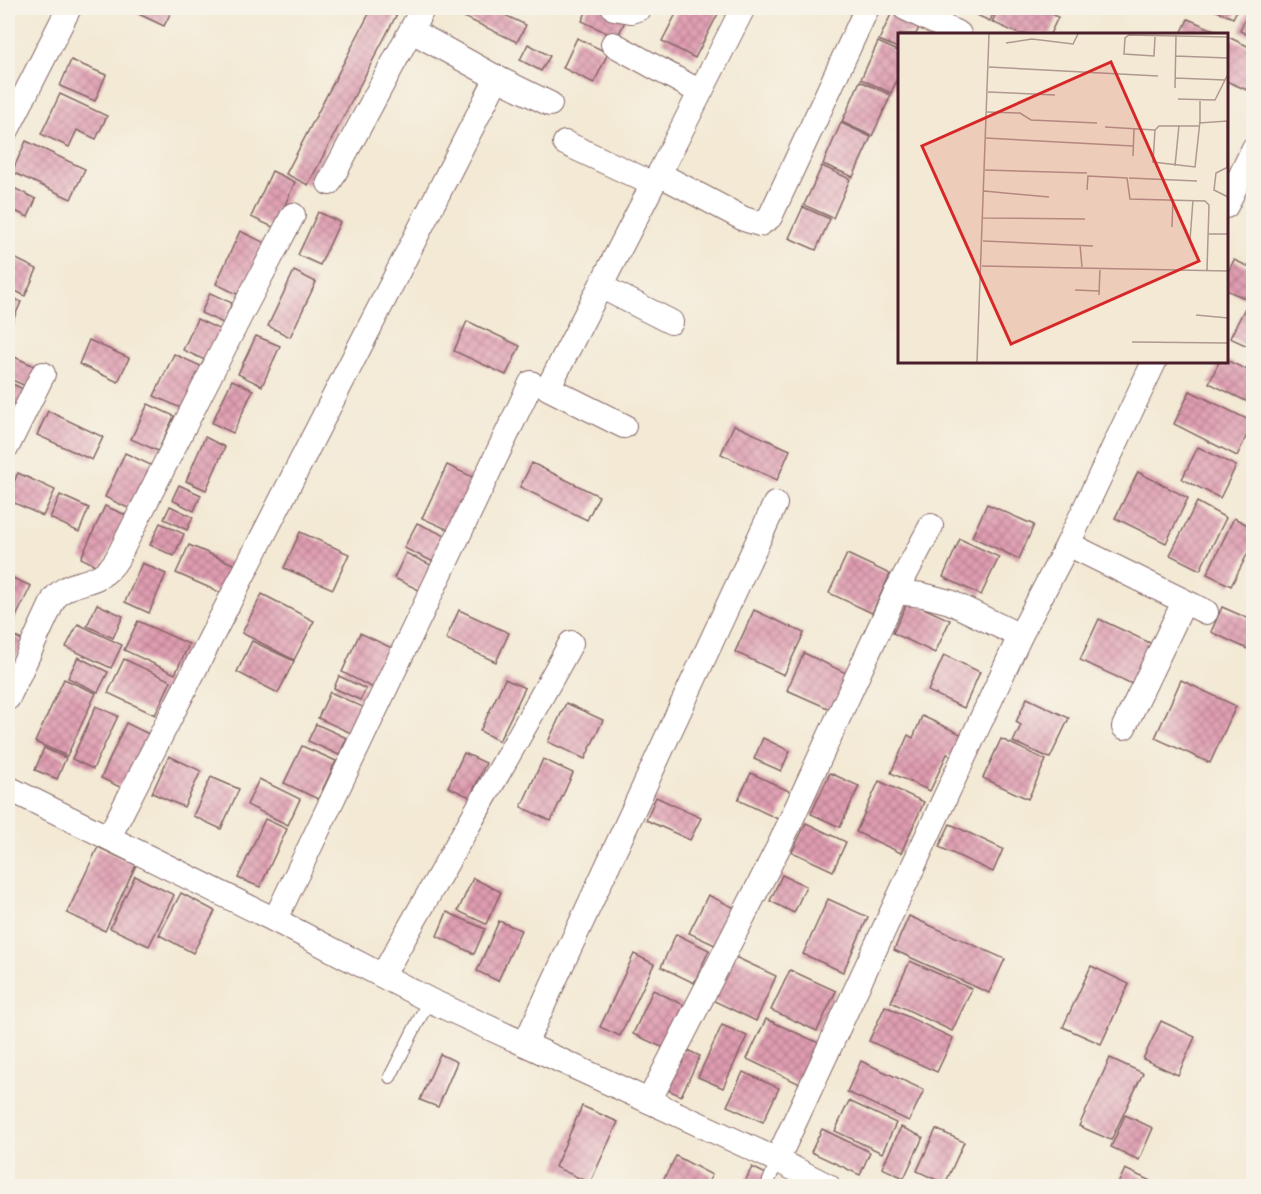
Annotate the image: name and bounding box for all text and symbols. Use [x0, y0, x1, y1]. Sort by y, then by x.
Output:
inset map [898, 33, 1228, 363]

